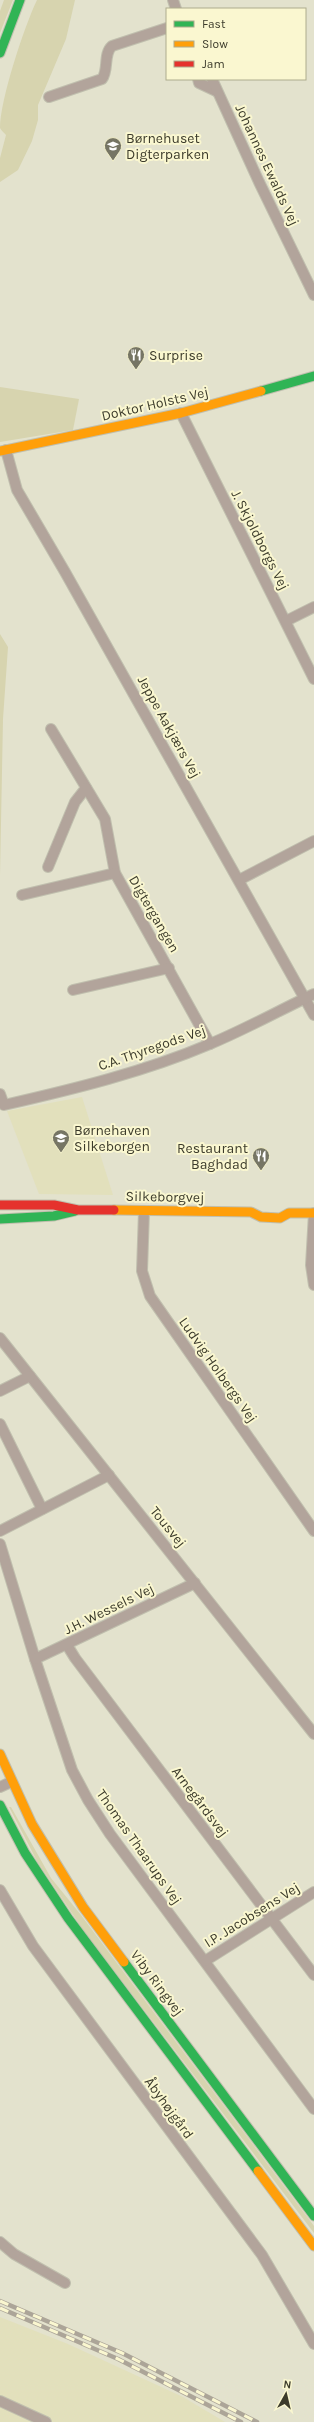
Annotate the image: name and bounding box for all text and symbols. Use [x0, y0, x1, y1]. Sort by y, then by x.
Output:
legend [166, 8, 306, 80]
text: Fast [202, 17, 226, 31]
text: Slow [202, 37, 228, 51]
text: Jam [202, 57, 225, 71]
street label: Johannes Ewalds Vej [231, 102, 303, 228]
place label: Børnehuset Digterparken [126, 130, 209, 163]
school or university icon: Børnehuset Digterparken [103, 136, 123, 161]
restaurant icon: Surprise [126, 345, 146, 370]
place label: Surprise [149, 347, 203, 364]
street label: Doktor Holsts Vej [100, 383, 210, 425]
street label: J. Skjoldborgs Vej [227, 487, 293, 593]
street label: Jeppe Aakjærs Vej [134, 673, 204, 781]
street label: Digtergangen [125, 872, 183, 956]
street label: C.A. Thyregods Vej [96, 1022, 208, 1074]
place label: Børnehaven Silkeborgen [74, 1122, 150, 1155]
school or university icon: Børnehaven Silkeborgen [51, 1128, 71, 1153]
place label: Restaurant Baghdad [177, 1140, 248, 1173]
restaurant icon: Restaurant Baghdad [251, 1146, 271, 1171]
street label: Silkeborgvej [125, 1188, 205, 1206]
street label: Ludvig Holbergs Vej [175, 1314, 261, 1426]
street label: Tousvej [146, 1503, 190, 1551]
street label: J.H. Wessels Vej [61, 1580, 157, 1638]
street label: Arnegårdsvej [168, 1763, 232, 1841]
street label: Thomas Thaarups Vej [93, 1786, 185, 1908]
street label: I.P. Jacobsens Vej [201, 1879, 303, 1951]
street label: Viby Ringvej [127, 1947, 187, 2019]
street label: Åbyhøjgård [141, 2074, 197, 2142]
north arrow [266, 2374, 306, 2414]
text: N [283, 2378, 292, 2392]

